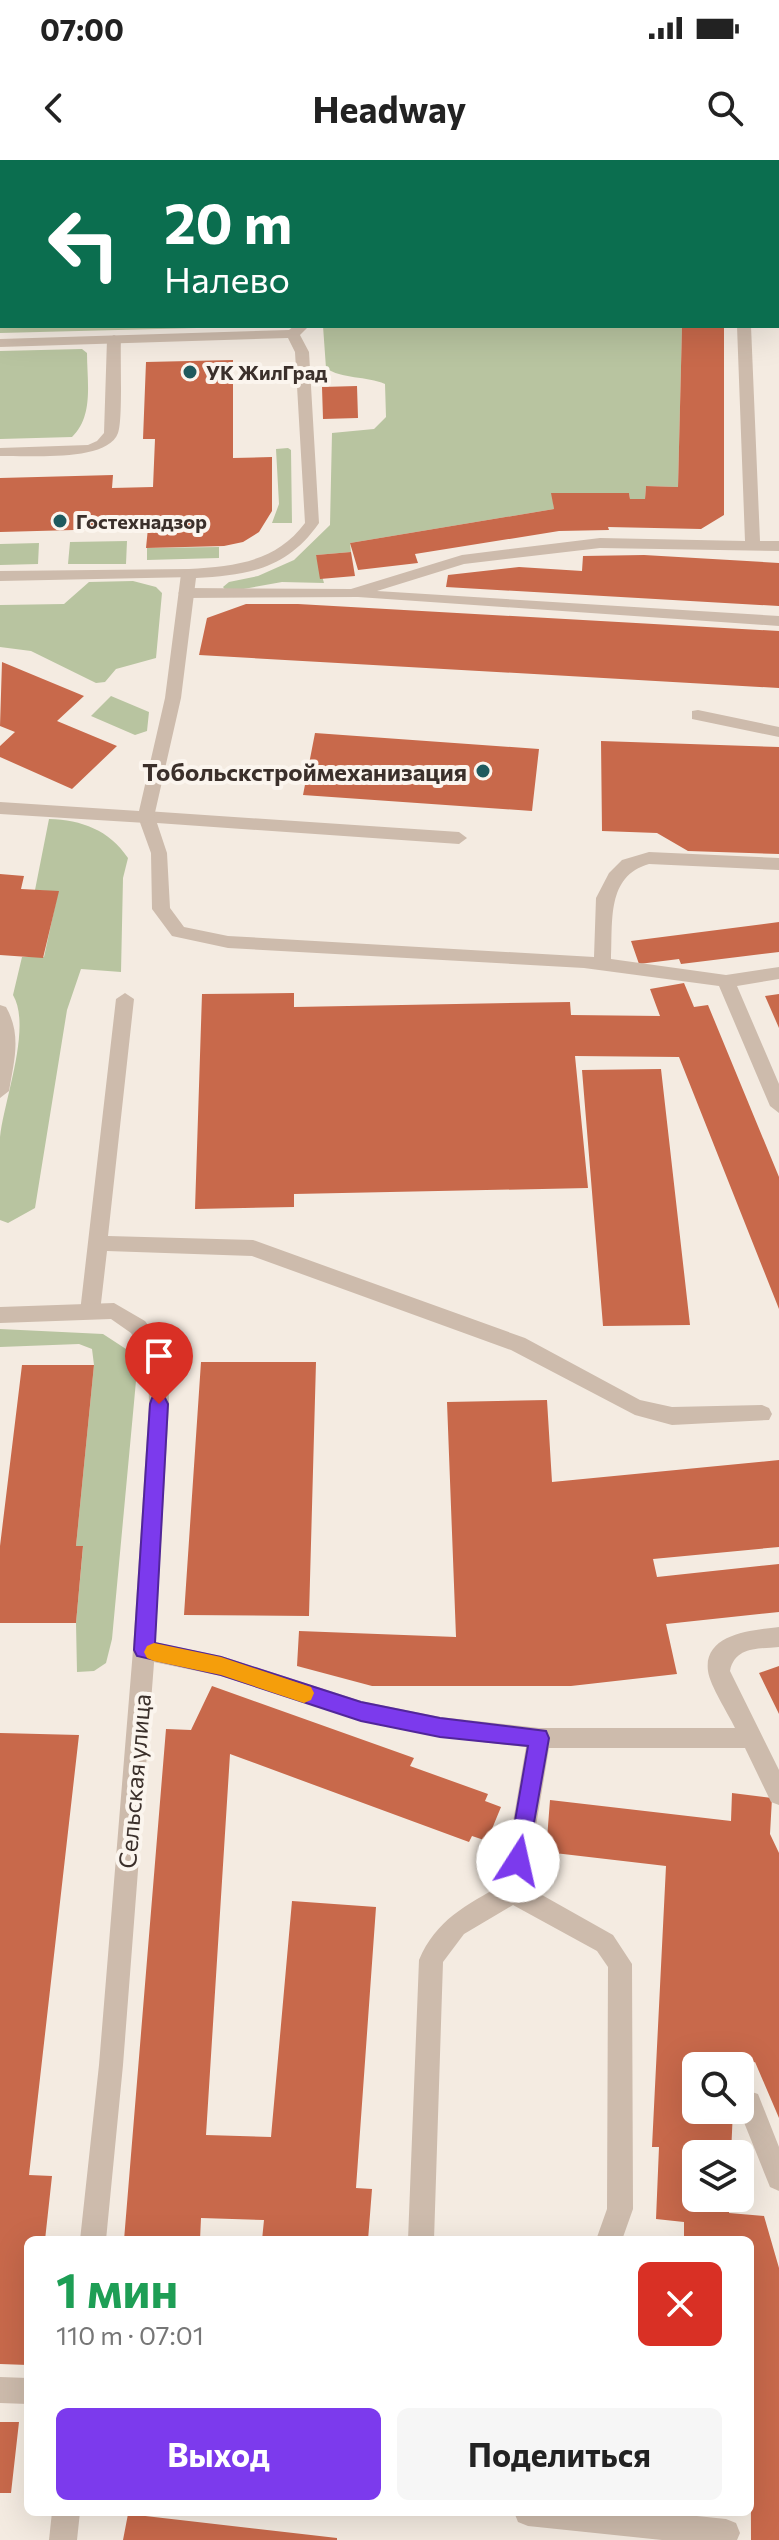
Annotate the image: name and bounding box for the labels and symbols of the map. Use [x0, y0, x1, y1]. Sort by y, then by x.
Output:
place label: УК ЖилГрад [206, 360, 328, 384]
marker: УК ЖилГрад [181, 363, 199, 381]
place label: Гостехнадзор [76, 509, 207, 533]
marker: Гостехнадзор [51, 512, 69, 530]
place label: Тобольскстроймеханизация [142, 757, 467, 786]
marker: Тобольскстроймеханизация [474, 762, 492, 780]
pin [125, 1322, 193, 1404]
street label: Сельская улица [112, 1692, 156, 1870]
position arrow [476, 1819, 560, 1903]

